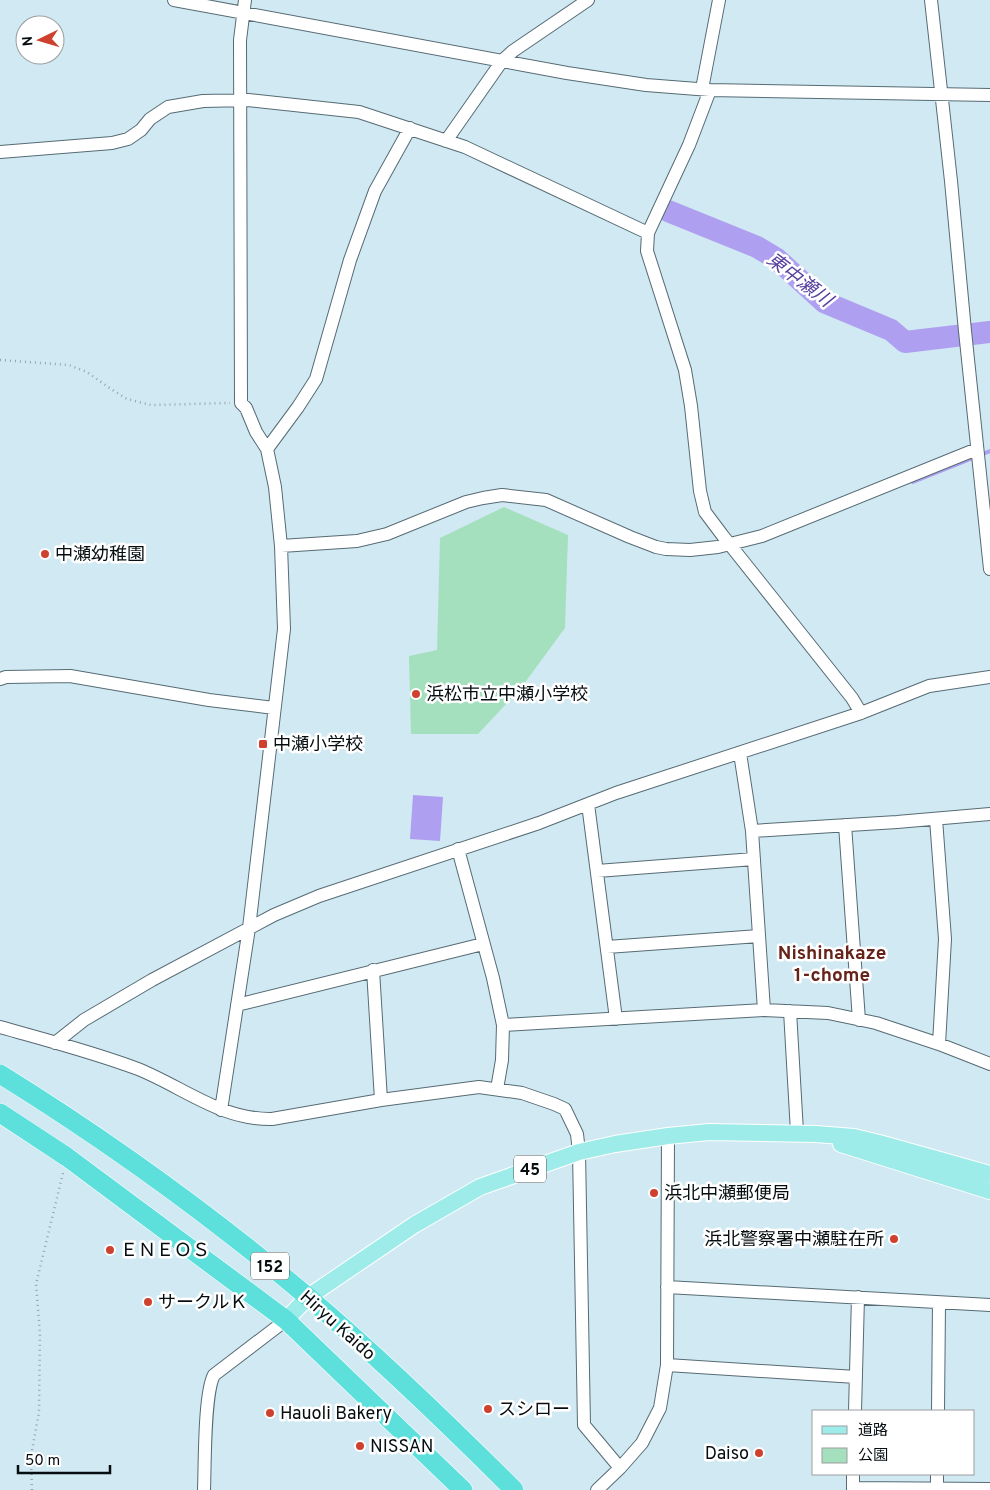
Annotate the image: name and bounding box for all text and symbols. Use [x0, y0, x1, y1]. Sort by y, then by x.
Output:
north arrow [15, 15, 65, 65]
text: N [20, 35, 37, 47]
water label: 東中瀬川 [761, 248, 838, 314]
place label: 中瀬幼稚園 [55, 544, 145, 567]
marker: 中瀬幼稚園 [39, 548, 51, 560]
place label: 浜松市立中瀬小学校 [426, 684, 588, 707]
marker: 浜松市立中瀬小学校 [410, 688, 422, 700]
place label: 中瀬小学校 [273, 734, 363, 757]
marker: 中瀬小学校 [257, 738, 269, 750]
district label: Nishinakaze 1-chome [778, 942, 886, 988]
road number: 45 [514, 1156, 546, 1182]
place label: 浜北中瀬郵便局 [664, 1183, 790, 1206]
marker: 浜北中瀬郵便局 [648, 1187, 660, 1199]
place label: 浜北警察署中瀬駐在所 [704, 1229, 884, 1252]
marker: 浜北警察署中瀬駐在所 [888, 1233, 900, 1245]
place label: ＥＮＥＯＳ [120, 1240, 210, 1263]
marker: ＥＮＥＯＳ [104, 1244, 116, 1256]
road number: 152 [251, 1252, 289, 1280]
street label: Hiryu Kaido [294, 1286, 380, 1366]
place label: サークルＫ [158, 1292, 247, 1315]
marker: サークルＫ [142, 1296, 154, 1308]
place label: スシロー [498, 1399, 570, 1422]
place label: Hauoli Bakery [280, 1403, 392, 1426]
marker: スシロー [482, 1403, 494, 1415]
marker: Hauoli Bakery [264, 1407, 276, 1419]
legend [812, 1410, 975, 1475]
text: 道路 [858, 1422, 888, 1441]
place label: NISSAN [370, 1436, 433, 1459]
marker: NISSAN [354, 1440, 366, 1452]
scale bar [18, 1442, 110, 1474]
place label: Daiso [705, 1443, 749, 1466]
marker: Daiso [753, 1447, 765, 1459]
text: 公園 [858, 1447, 888, 1466]
text: 50 m [25, 1452, 60, 1471]

